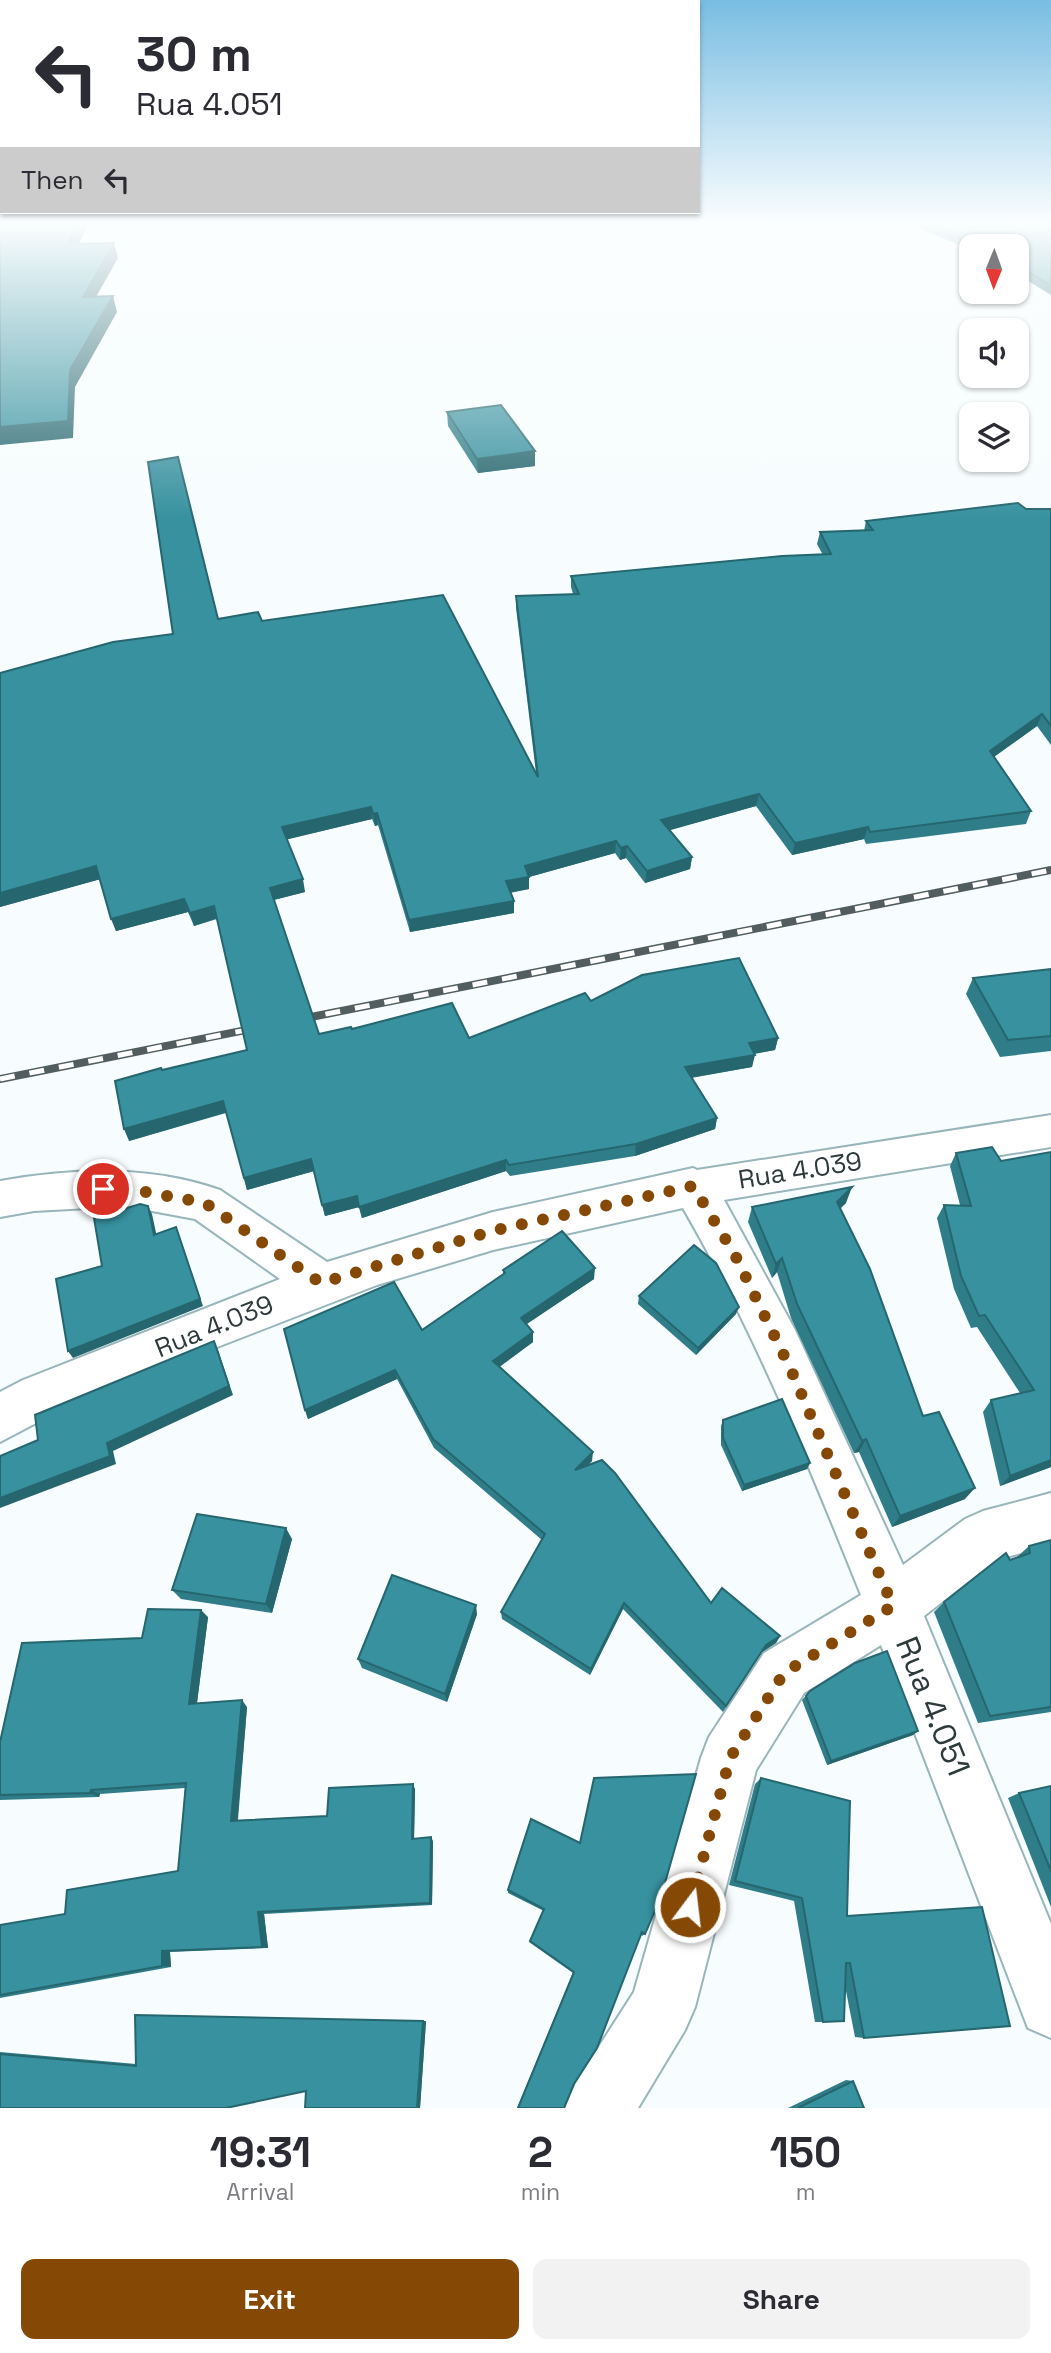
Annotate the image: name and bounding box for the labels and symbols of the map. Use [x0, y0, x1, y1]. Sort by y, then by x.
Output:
north arrow [959, 234, 1029, 304]
street label: Rua 4.039 [736, 1143, 864, 1197]
pin [73, 1159, 133, 1219]
street label: Rua 4.039 [150, 1287, 278, 1365]
street label: Rua 4.051 [887, 1631, 979, 1781]
position arrow [653, 1870, 727, 1944]

